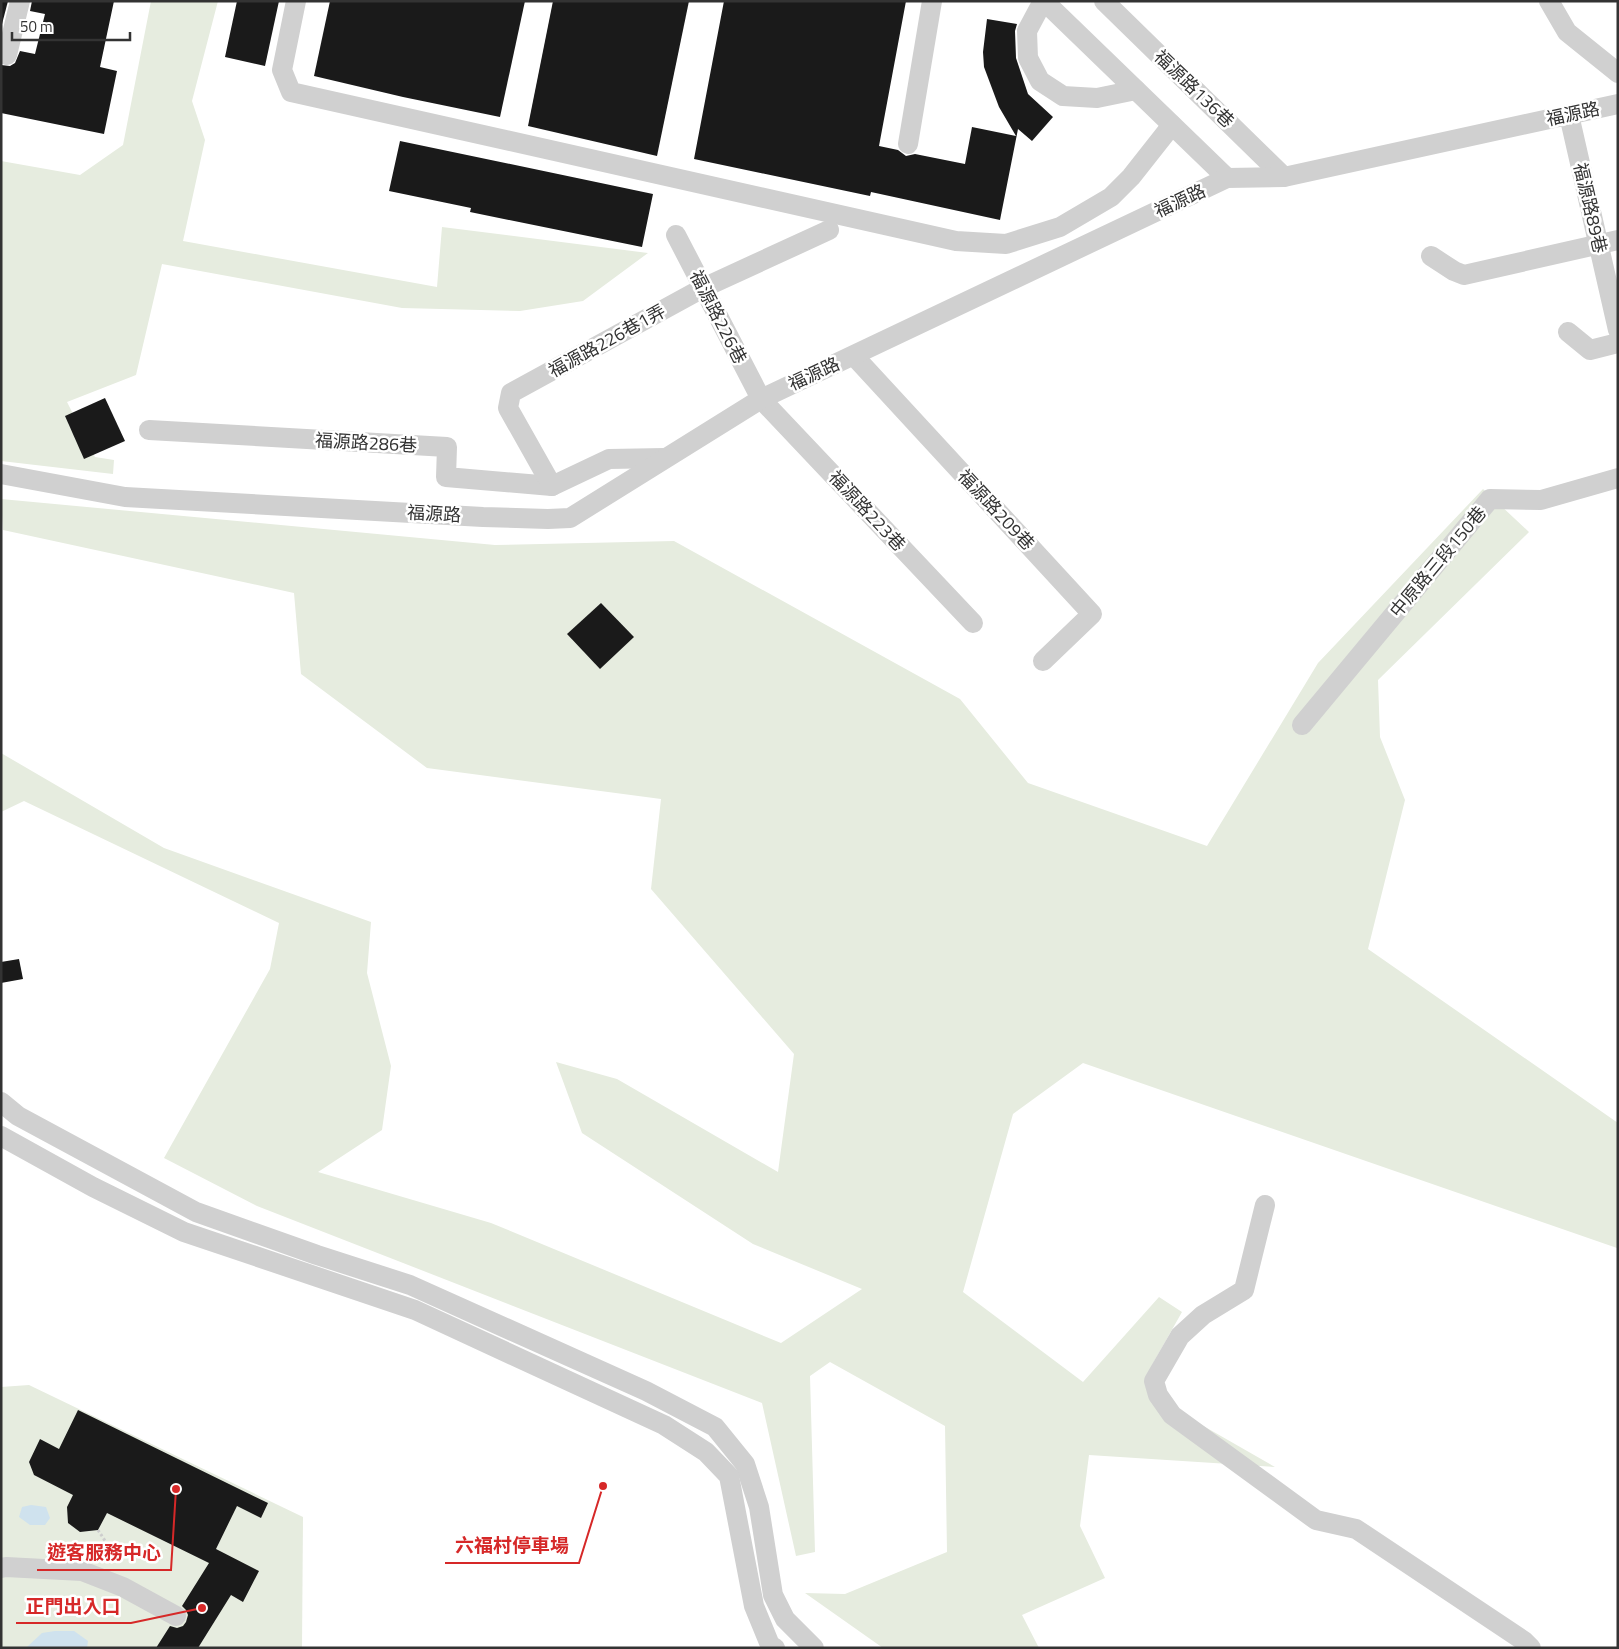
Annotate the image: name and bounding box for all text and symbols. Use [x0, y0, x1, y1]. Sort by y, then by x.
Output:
scale bar [12, 10, 130, 42]
text: 50 m [20, 15, 53, 38]
street label: 福源路136巷 [1148, 43, 1241, 134]
street label: 福源路 [1544, 95, 1602, 132]
street label: 福源路89巷 [1567, 160, 1614, 256]
street label: 福源路 [1150, 177, 1210, 224]
street label: 福源路226巷 [683, 265, 754, 368]
street label: 福源路226巷1弄 [543, 297, 670, 384]
street label: 福源路 [784, 350, 844, 397]
street label: 福源路286巷 [314, 426, 418, 459]
street label: 福源路209巷 [952, 463, 1041, 556]
street label: 福源路223巷 [823, 464, 912, 557]
street label: 福源路 [406, 499, 462, 528]
street label: 中原路三段150巷 [1383, 500, 1492, 623]
callout: 六福村停車場 [445, 1529, 579, 1563]
text: 六福村停車場 [455, 1530, 569, 1559]
callout: 遊客服務中心 [37, 1536, 171, 1570]
text: 遊客服務中心 [47, 1537, 161, 1566]
callout: 正門出入口 [16, 1589, 131, 1623]
text: 正門出入口 [25, 1591, 121, 1620]

